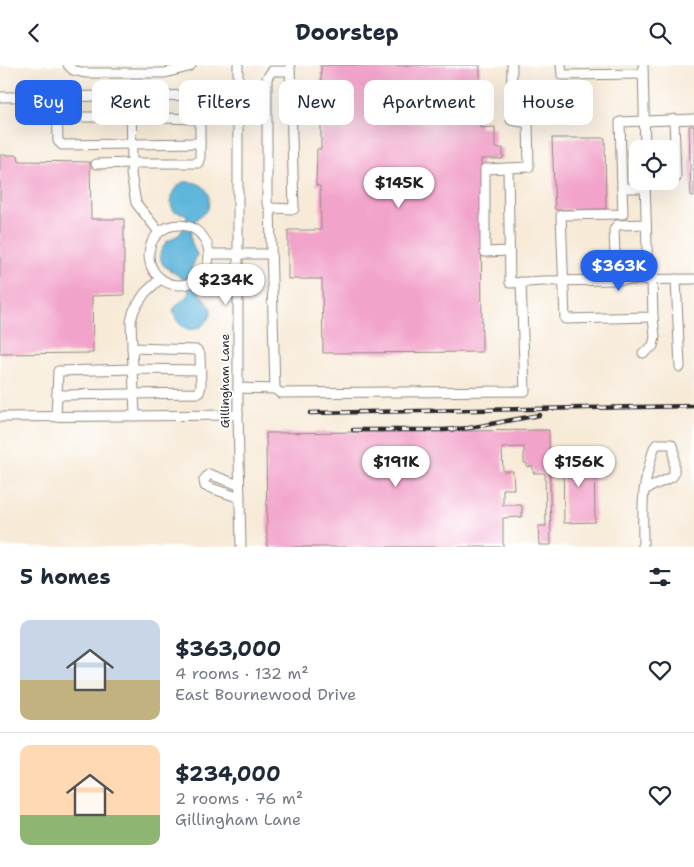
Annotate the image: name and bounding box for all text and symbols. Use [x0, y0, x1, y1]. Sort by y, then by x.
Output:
text: Doorstep [295, 18, 399, 47]
icon: back [20, 19, 48, 47]
icon: search [646, 19, 674, 47]
chip: Buy [15, 80, 82, 125]
chip: Rent [92, 80, 169, 125]
chip: Filters [179, 80, 269, 125]
chip: New [279, 80, 354, 125]
chip: Apartment [364, 80, 494, 125]
chip: House [504, 80, 593, 125]
map controls [629, 140, 679, 190]
button: locate [629, 140, 679, 190]
pin: $145K [364, 167, 434, 209]
text: $145K [375, 172, 423, 193]
pin: $363K [584, 249, 654, 292]
text: $363K [592, 255, 646, 276]
pin: $234K [191, 263, 261, 306]
text: $234K [199, 269, 253, 290]
street label: Gillingham Lane [217, 334, 233, 428]
pin: $191K [361, 445, 431, 488]
pin: $156K [544, 445, 614, 488]
text: $191K [373, 451, 419, 472]
text: $156K [554, 451, 604, 472]
text: 5 homes [20, 563, 111, 591]
icon: filters [646, 563, 674, 591]
text: $363,000 [175, 635, 281, 663]
icon: home [60, 640, 120, 700]
icon: heart [646, 656, 674, 684]
text: 4 rooms · 132 m² [175, 663, 309, 684]
text: East Bournewood Drive [175, 684, 356, 705]
text: $234,000 [175, 760, 281, 788]
icon: home [60, 765, 120, 825]
icon: heart [646, 781, 674, 809]
text: 2 rooms · 76 m² [175, 788, 303, 809]
text: Gillingham Lane [175, 809, 301, 830]

